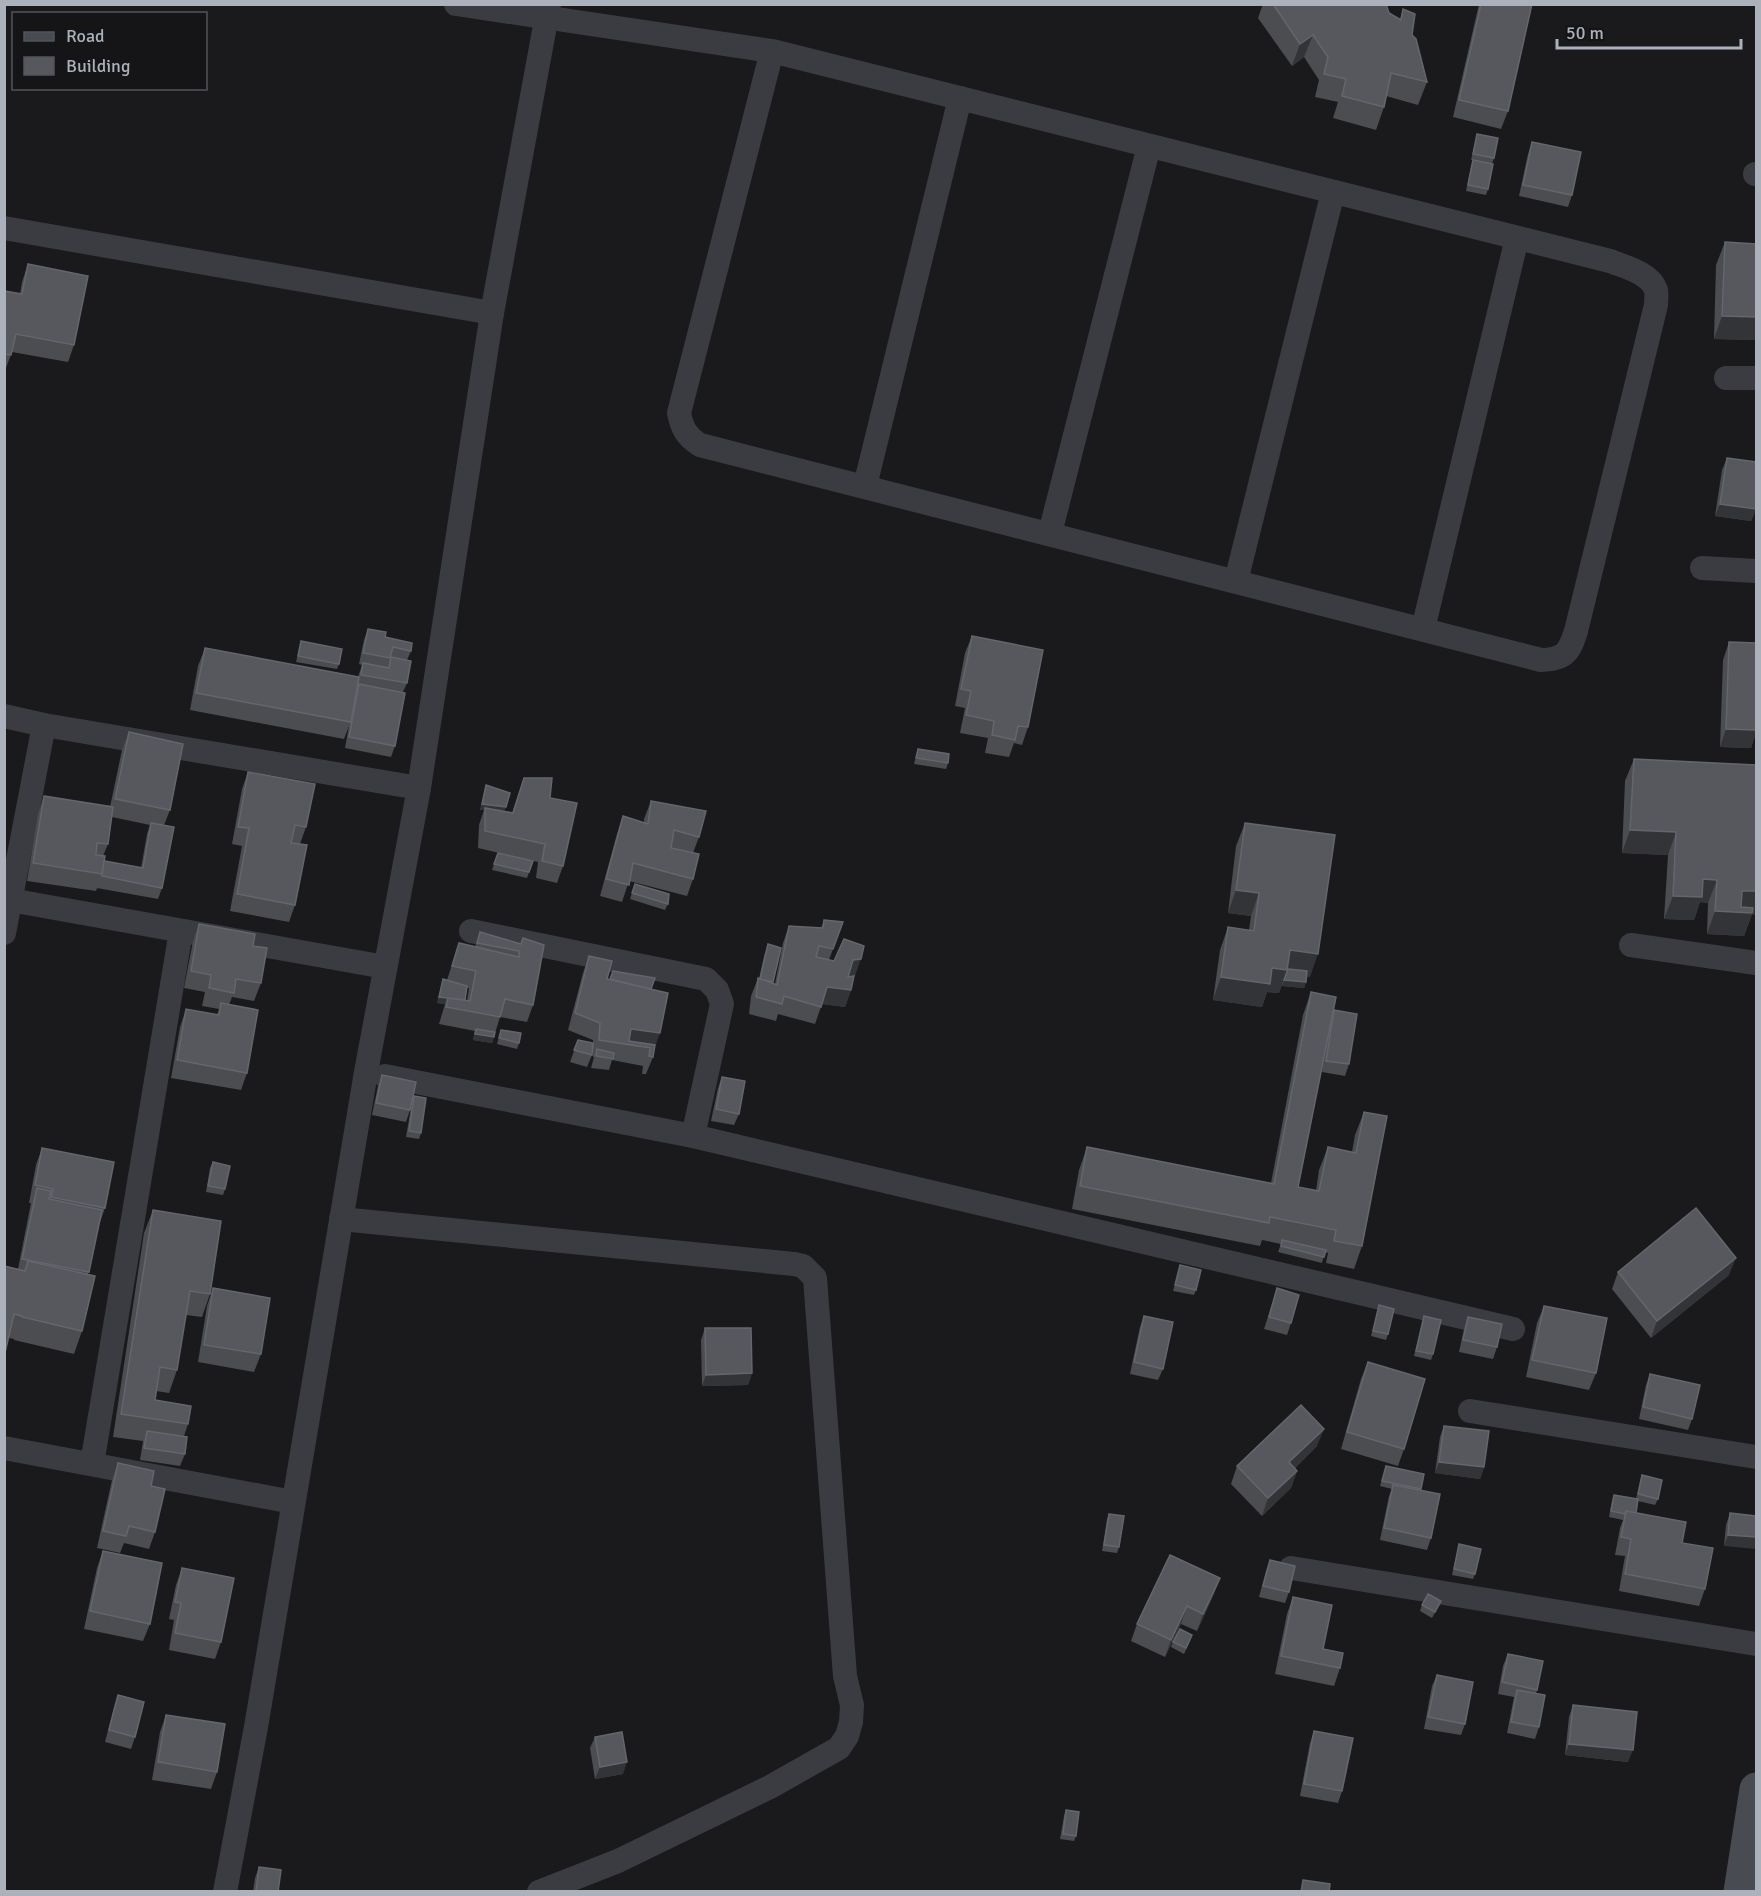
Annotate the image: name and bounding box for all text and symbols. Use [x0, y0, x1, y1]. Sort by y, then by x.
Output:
legend [12, 12, 207, 90]
scale bar [1557, 12, 1742, 50]
text: 50 m [1566, 22, 1604, 44]
text: Road [66, 25, 105, 47]
text: Building [66, 55, 130, 77]

